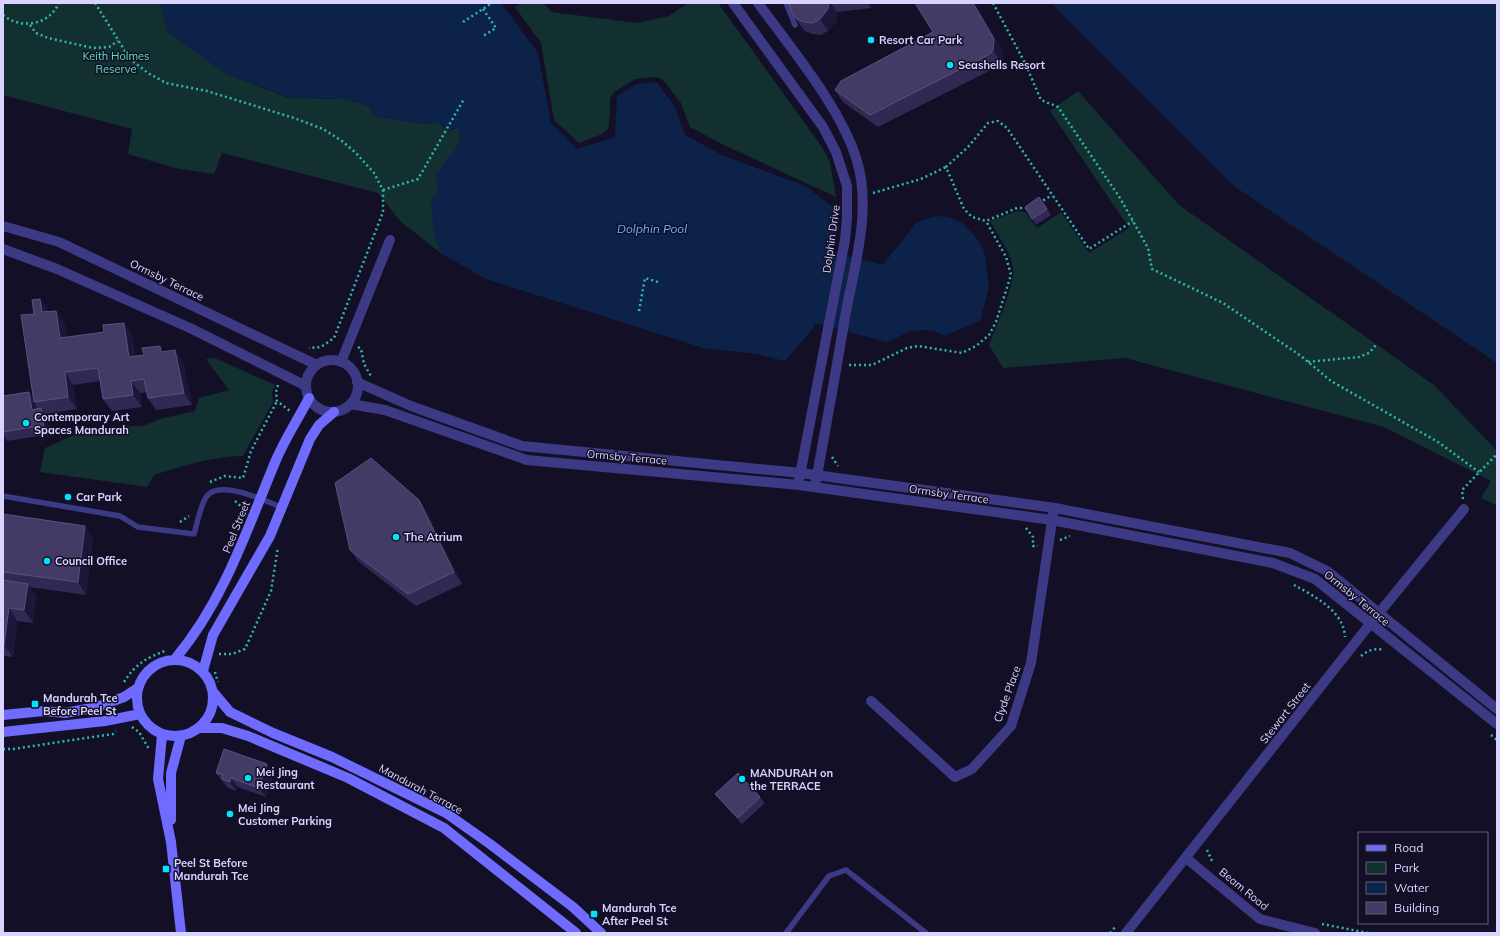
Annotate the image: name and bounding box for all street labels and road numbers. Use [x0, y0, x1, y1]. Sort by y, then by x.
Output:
street label: Dolphin Drive [819, 204, 843, 274]
street label: Ormsby Terrace [128, 256, 206, 304]
street label: Ormsby Terrace [586, 447, 668, 467]
street label: Ormsby Terrace [908, 481, 990, 507]
street label: Peel Street [219, 499, 253, 555]
street label: Ormsby Terrace [1321, 567, 1393, 629]
street label: Clyde Place [990, 664, 1024, 724]
street label: Stewart Street [1257, 679, 1313, 746]
street label: Mandurah Terrace [377, 761, 465, 817]
street label: Beam Road [1216, 865, 1272, 913]

